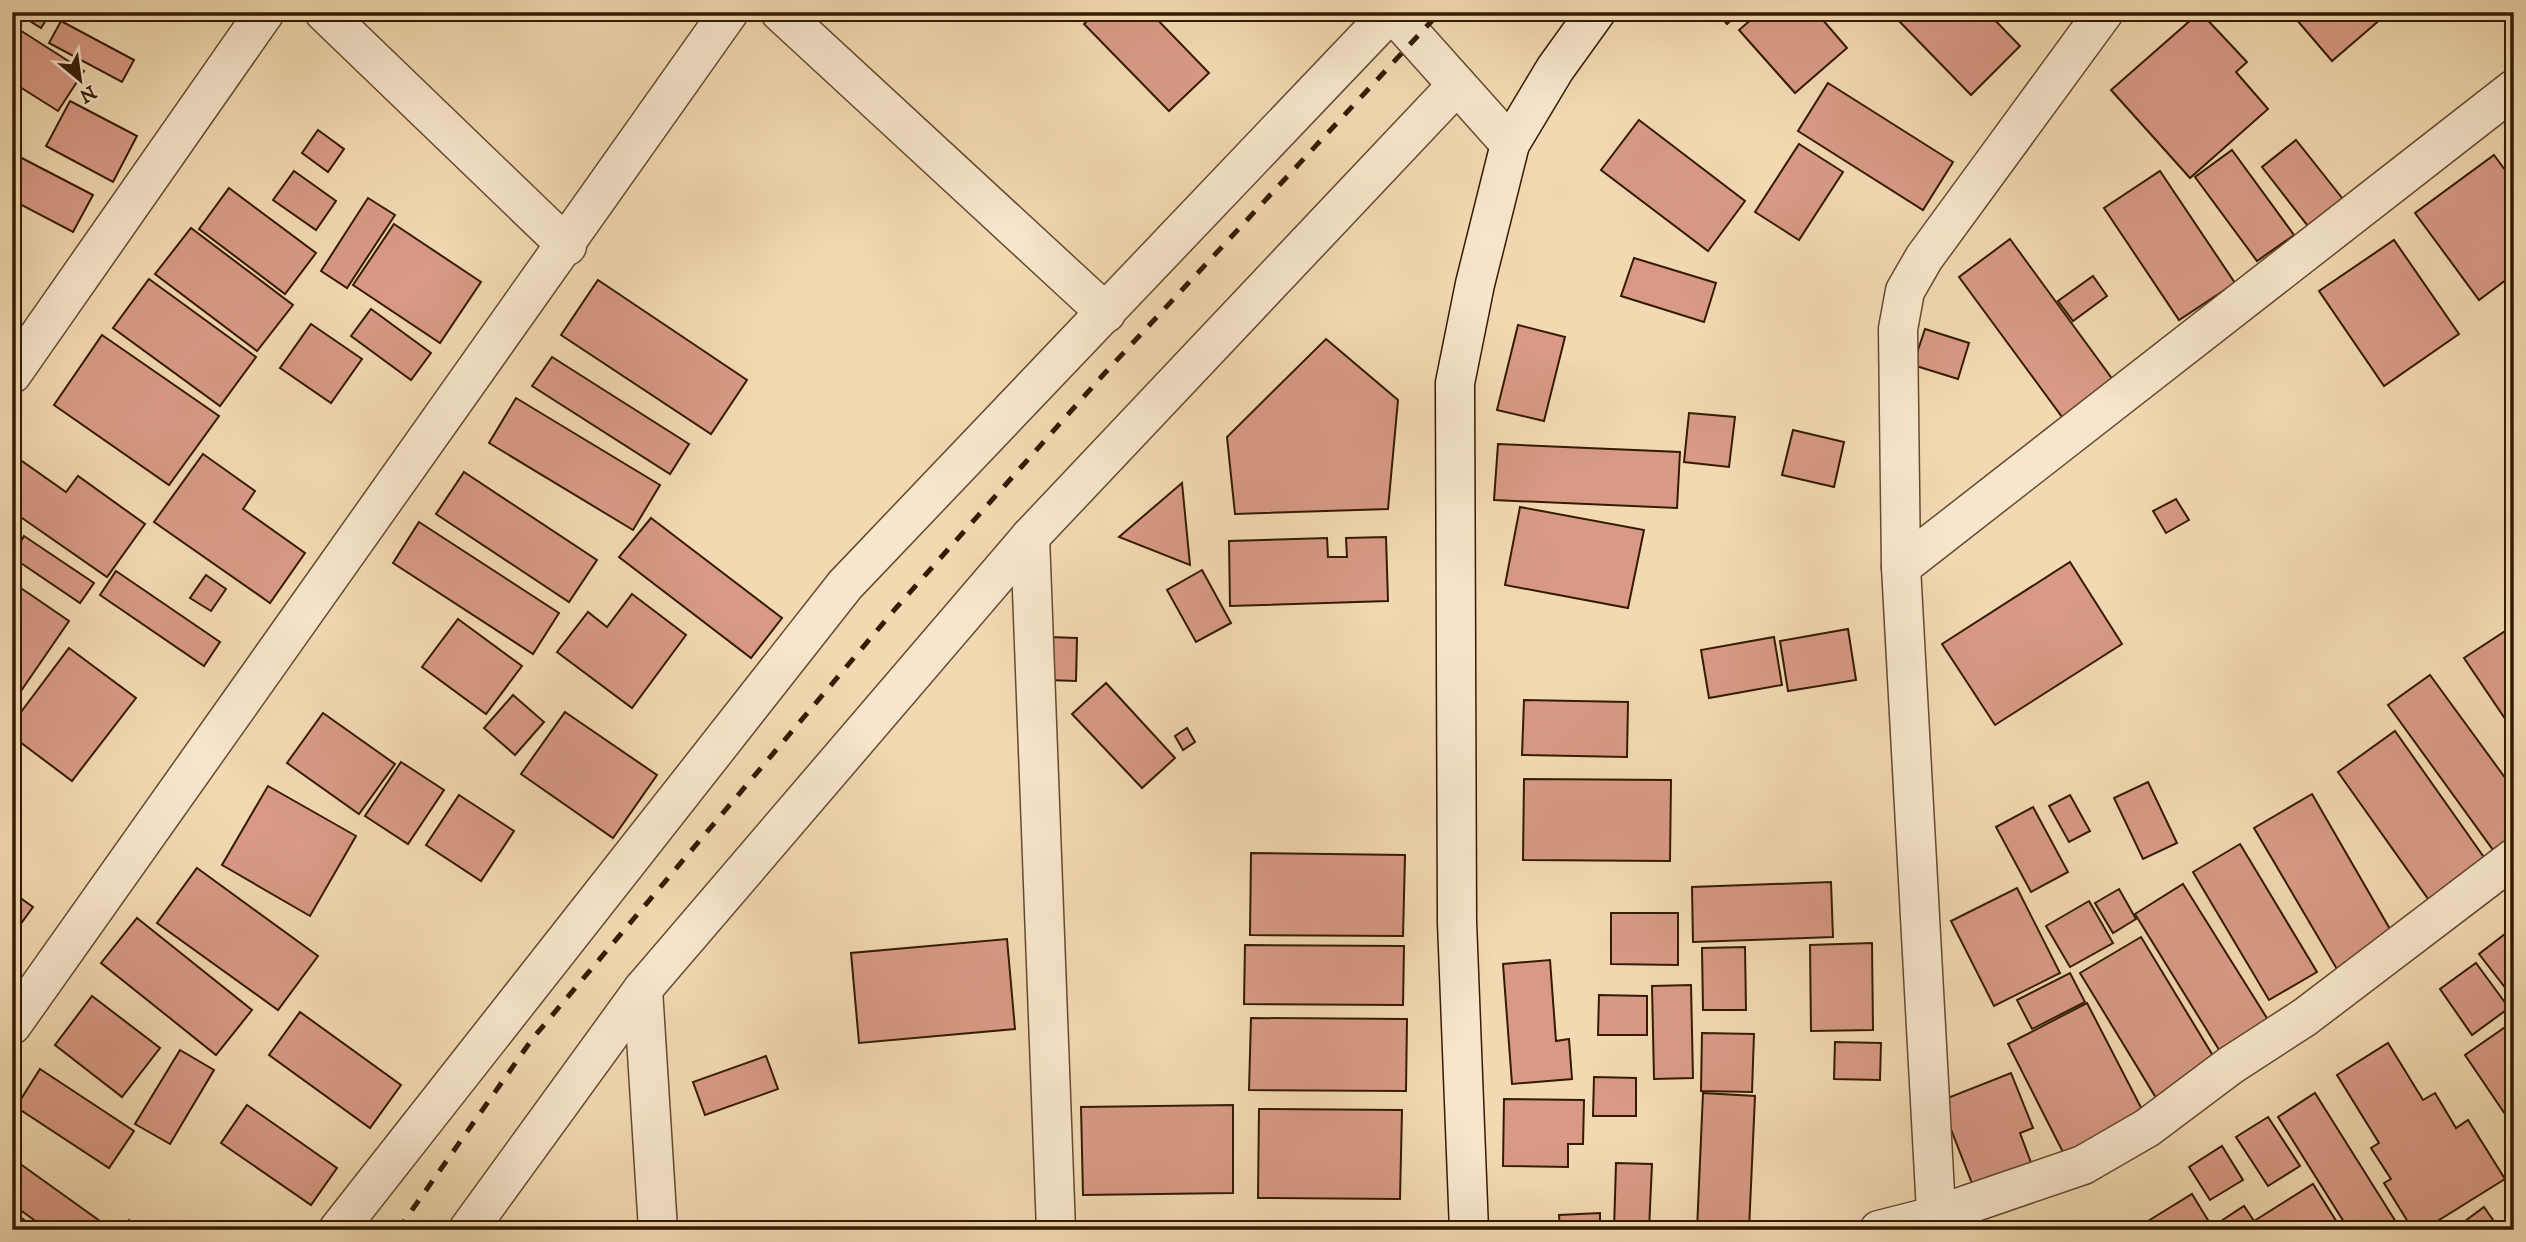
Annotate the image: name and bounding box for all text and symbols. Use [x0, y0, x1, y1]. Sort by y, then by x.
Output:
north arrow [46, 46, 116, 116]
text: N [75, 80, 100, 108]

